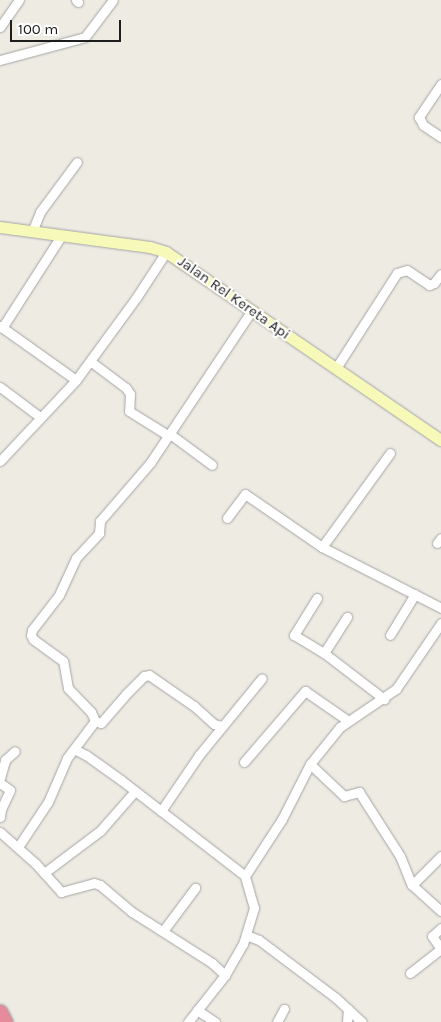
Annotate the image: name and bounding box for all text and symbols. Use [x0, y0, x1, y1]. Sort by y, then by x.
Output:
scale bar [12, 10, 124, 42]
text: 100 m [18, 20, 58, 38]
street label: Jalan Rel Kereta Api [174, 252, 294, 344]

